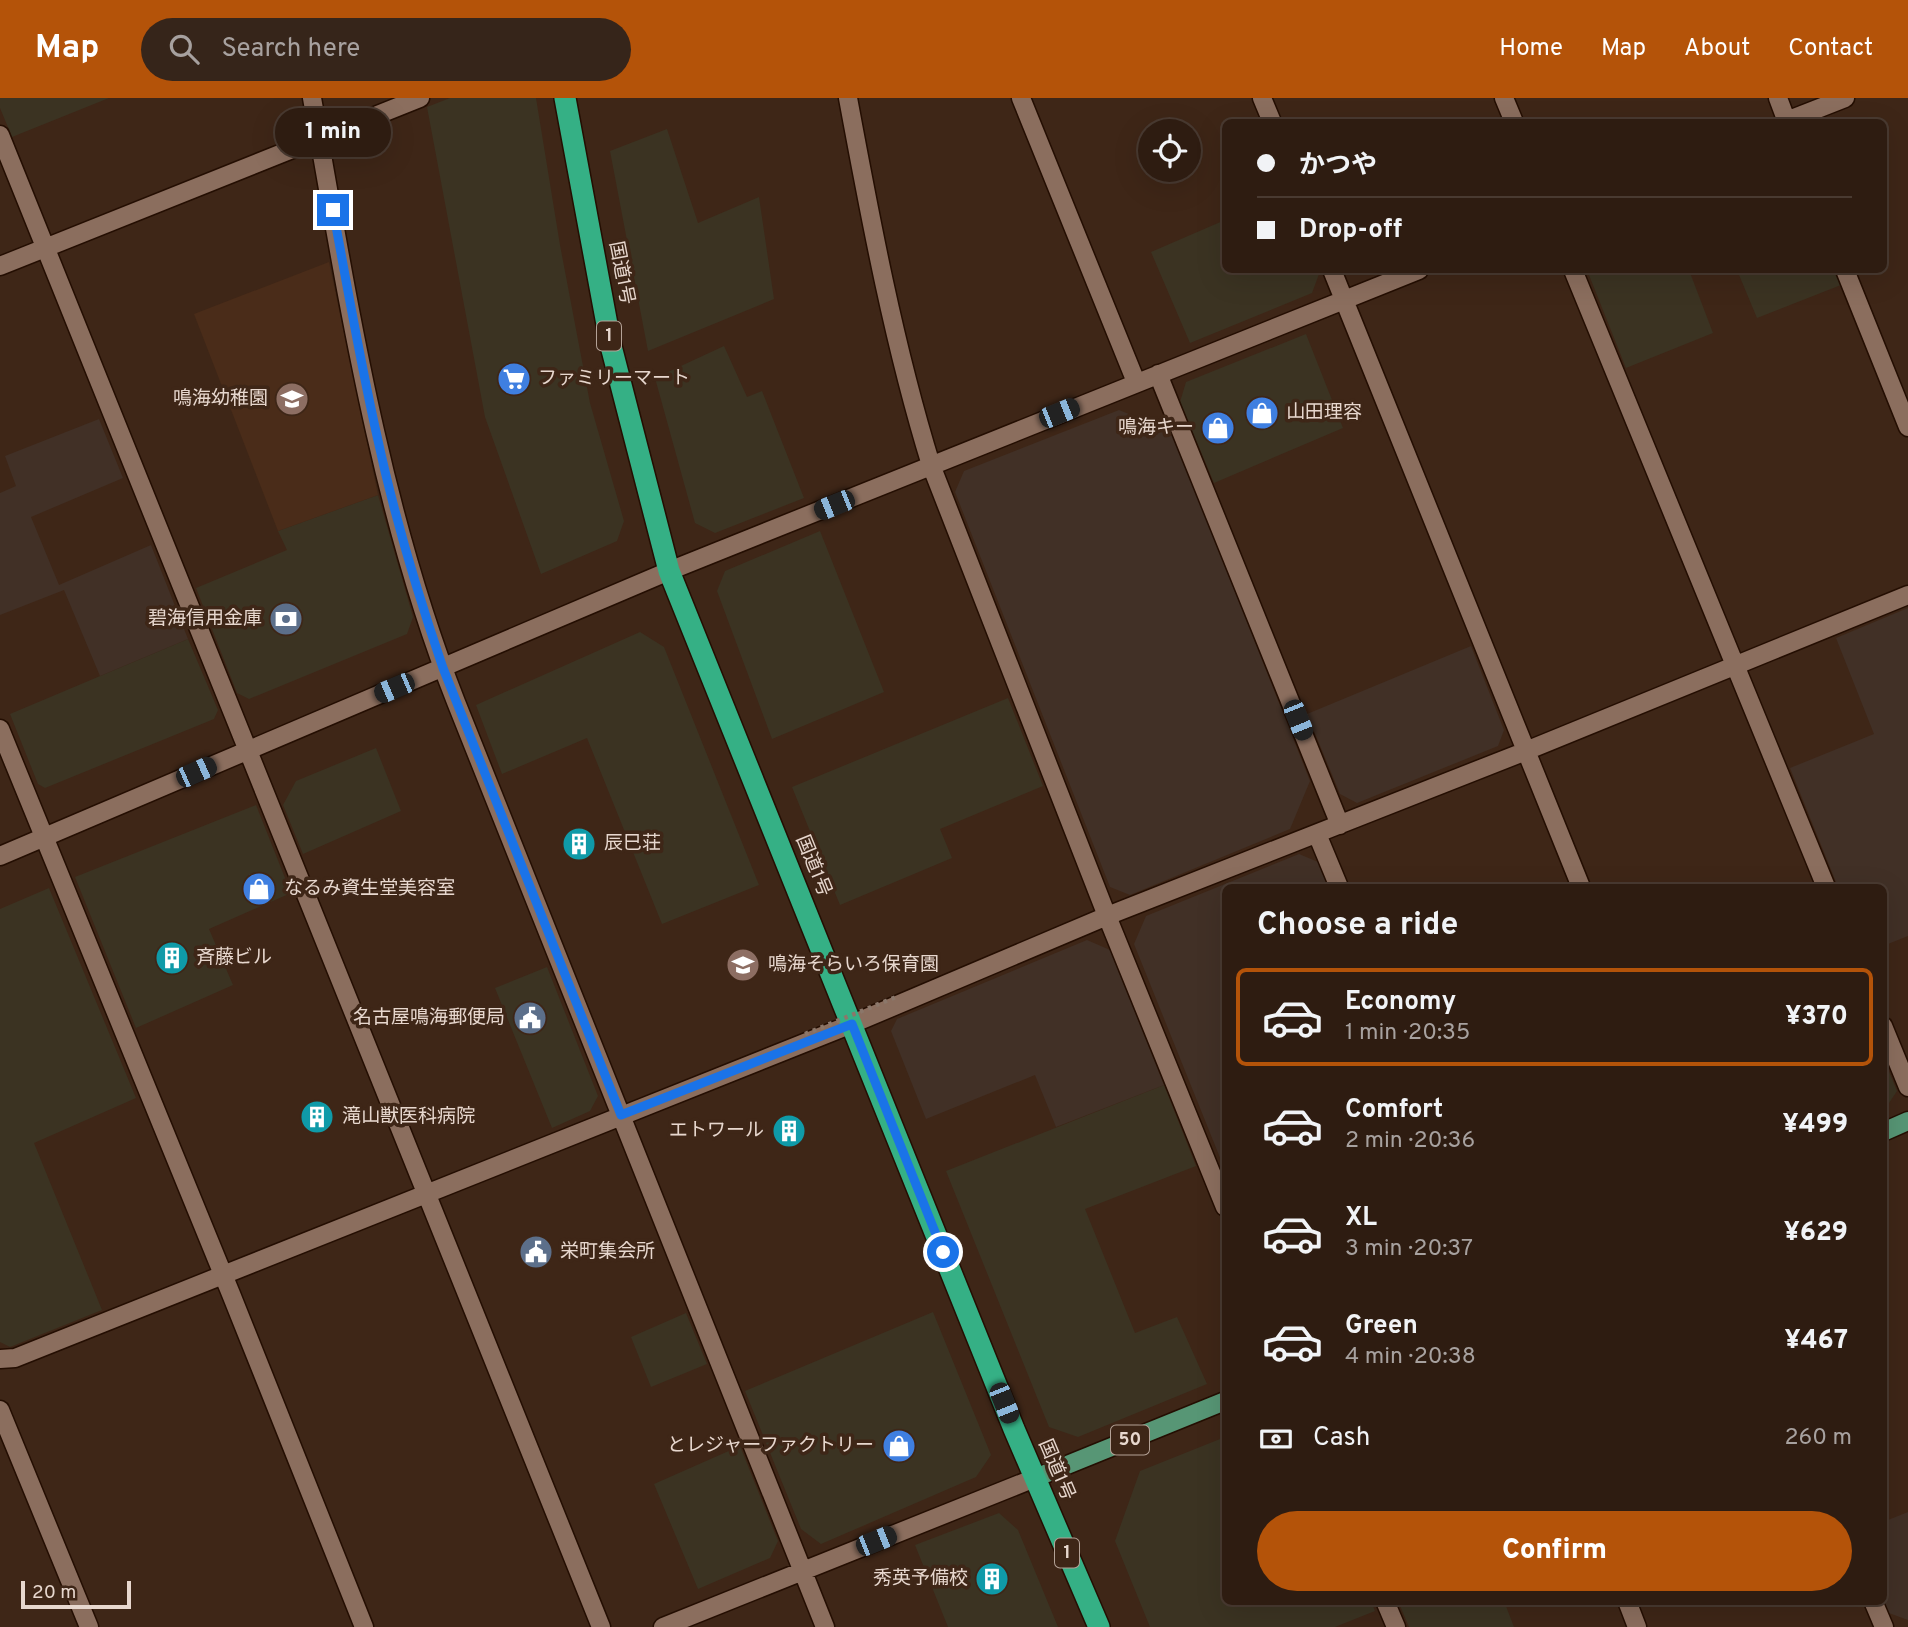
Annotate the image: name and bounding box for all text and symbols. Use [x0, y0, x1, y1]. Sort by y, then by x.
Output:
search box [141, 18, 631, 81]
text: Map [35, 28, 99, 70]
icon: search [165, 30, 203, 68]
text: Search here [221, 33, 360, 66]
text: Home [1499, 34, 1563, 64]
text: Map [1601, 34, 1646, 64]
text: About [1684, 34, 1750, 64]
text: Contact [1788, 34, 1873, 64]
callout: 1 min [275, 108, 391, 158]
text: 1 min [305, 118, 361, 147]
map controls [1138, 119, 1201, 182]
button: locate [1138, 119, 1201, 182]
text: かつや [1299, 150, 1377, 183]
route end [317, 194, 349, 226]
text: Drop-off [1299, 214, 1402, 247]
street label: 国道1号 [603, 239, 639, 307]
road number: 1 [597, 322, 621, 350]
supermarket icon: ファミリーマート [495, 360, 533, 398]
place label: ファミリーマート [538, 367, 690, 391]
school or university icon: 鳴海幼稚園 [273, 380, 311, 418]
place label: 鳴海幼稚園 [173, 387, 268, 411]
shop icon: 山田理容 [1243, 394, 1281, 432]
car [1036, 395, 1083, 431]
place label: 山田理容 [1286, 401, 1362, 425]
shop icon: 鳴海キー [1199, 409, 1237, 447]
place label: 鳴海キー [1118, 416, 1194, 440]
car [811, 487, 858, 523]
bank icon: 碧海信用金庫 [267, 600, 305, 638]
place label: 碧海信用金庫 [148, 607, 262, 631]
car [371, 670, 418, 706]
car [1281, 697, 1316, 743]
car [173, 754, 220, 790]
building icon: 辰巳荘 [560, 825, 598, 863]
place label: 辰巳荘 [604, 832, 661, 856]
street label: 国道1号 [790, 832, 836, 900]
shop icon: なるみ資生堂美容室 [240, 870, 278, 908]
place label: なるみ資生堂美容室 [284, 877, 455, 901]
text: Choose a ride [1257, 906, 1458, 946]
building icon: 斉藤ビル [153, 939, 191, 977]
place label: 斉藤ビル [196, 946, 272, 970]
school or university icon: 鳴海そらいろ保育園 [724, 946, 762, 984]
place label: 鳴海そらいろ保育園 [768, 953, 939, 977]
icon: car [1261, 986, 1324, 1049]
text: Economy [1345, 986, 1456, 1019]
public building icon: 名古屋鳴海郵便局 [511, 999, 549, 1037]
text: ¥370 [1785, 1001, 1848, 1034]
place label: 名古屋鳴海郵便局 [353, 1006, 505, 1030]
text: 1 min · 20:35 [1345, 1019, 1470, 1048]
icon: car [1261, 1094, 1324, 1157]
text: Comfort [1345, 1094, 1443, 1127]
building icon: 滝山獣医科病院 [298, 1098, 336, 1136]
place label: 滝山獣医科病院 [342, 1105, 475, 1129]
text: ¥499 [1783, 1109, 1848, 1142]
building icon: エトワール [770, 1112, 808, 1150]
place label: エトワール [669, 1119, 764, 1143]
text: 2 min · 20:36 [1345, 1127, 1475, 1156]
icon: car [1261, 1202, 1324, 1265]
text: XL [1345, 1202, 1377, 1235]
text: ¥629 [1784, 1217, 1848, 1250]
public building icon: 栄町集会所 [517, 1233, 555, 1271]
text: 3 min · 20:37 [1345, 1235, 1473, 1264]
route start [927, 1236, 959, 1268]
place label: 栄町集会所 [560, 1240, 655, 1264]
icon: car [1261, 1310, 1324, 1373]
text: Green [1345, 1310, 1418, 1343]
text: ¥467 [1785, 1325, 1848, 1358]
text: 4 min · 20:38 [1345, 1343, 1476, 1372]
car [987, 1380, 1022, 1426]
icon: cash [1257, 1420, 1295, 1458]
text: Cash [1313, 1422, 1370, 1455]
text: 260 m [1785, 1424, 1852, 1453]
road number: 50 [1111, 1426, 1149, 1455]
shop icon: とレジャーファクトリー [880, 1427, 918, 1465]
place label: とレジャーファクトリー [667, 1434, 874, 1458]
street label: 国道1号 [1032, 1436, 1080, 1504]
button: Confirm [1257, 1511, 1852, 1591]
car [853, 1523, 900, 1559]
road number: 1 [1055, 1538, 1079, 1568]
building icon: 秀英予備校 [973, 1560, 1011, 1598]
place label: 秀英予備校 [873, 1567, 968, 1591]
scale bar [21, 1578, 131, 1610]
text: 20 m [32, 1581, 76, 1605]

